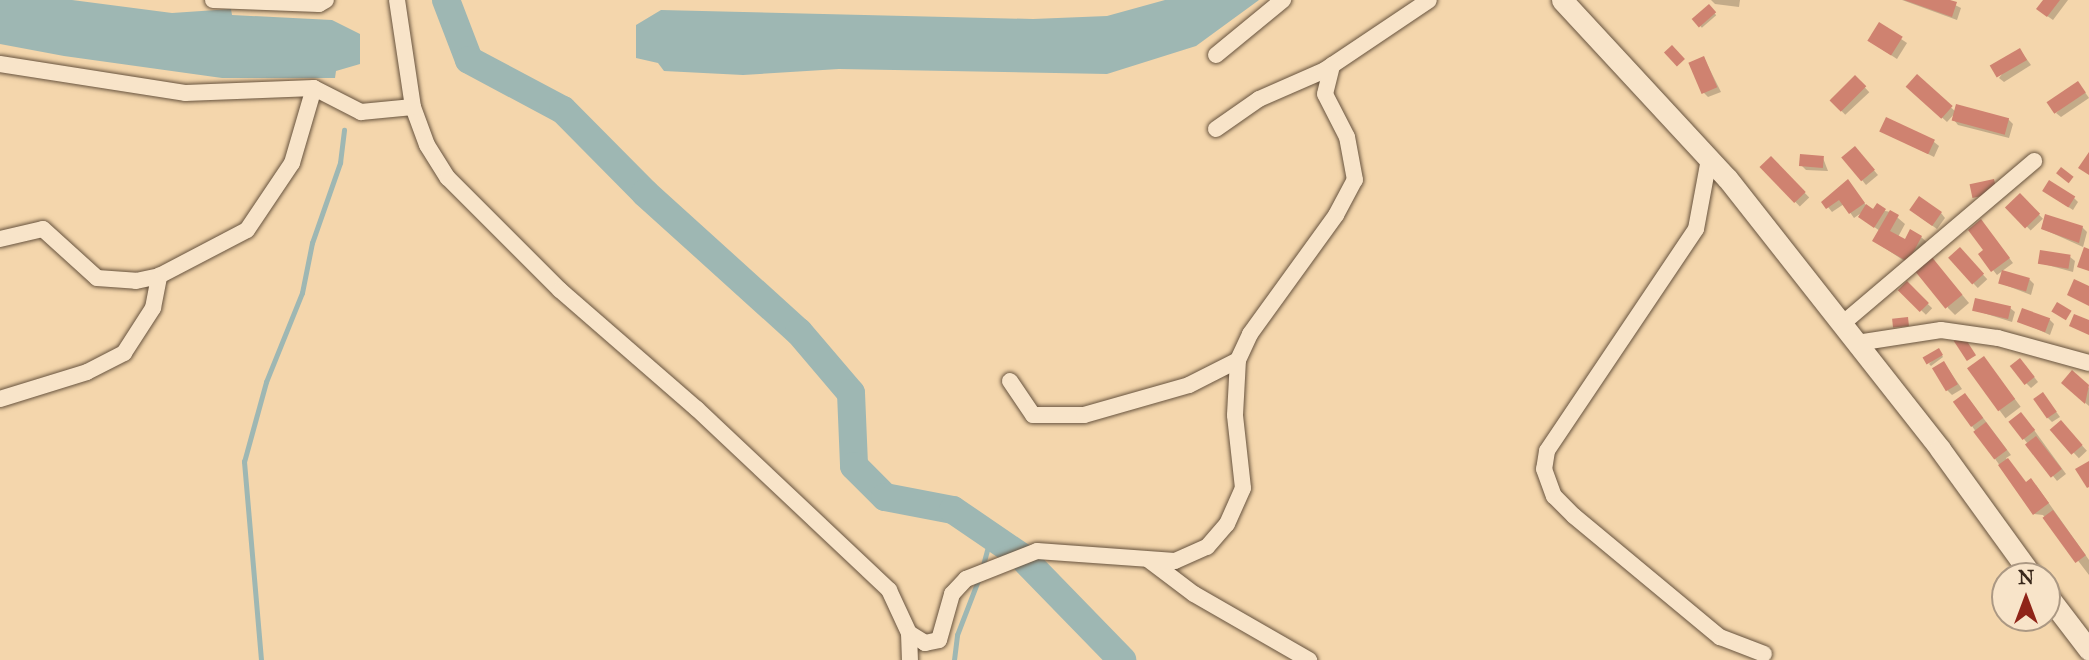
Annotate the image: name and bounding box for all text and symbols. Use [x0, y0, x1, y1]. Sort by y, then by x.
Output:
north arrow [1991, 562, 2061, 632]
text: N [2018, 566, 2034, 589]

